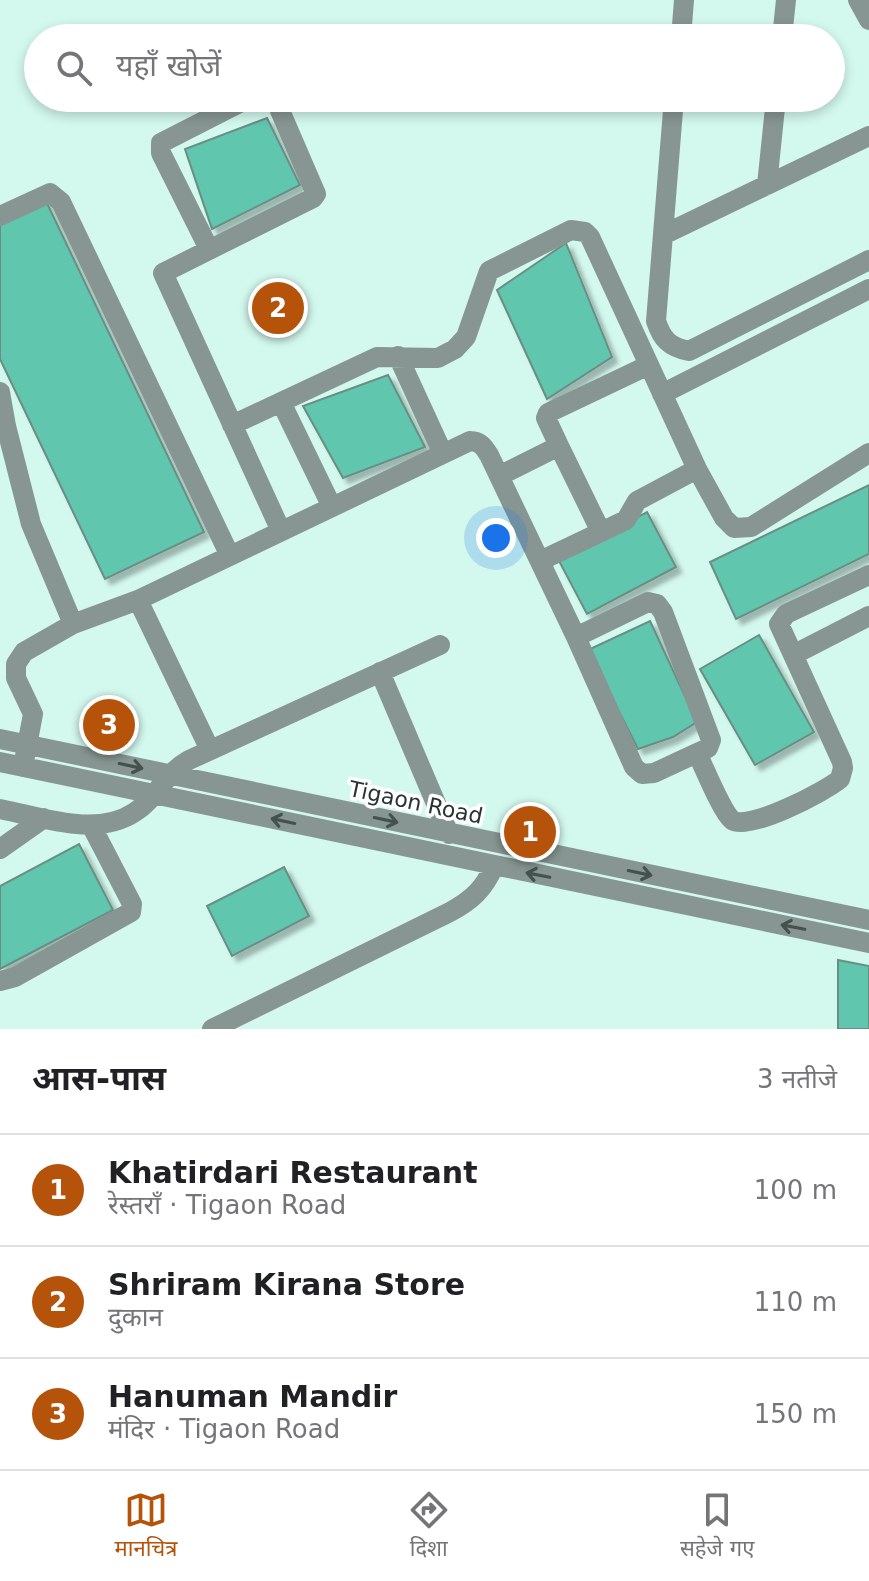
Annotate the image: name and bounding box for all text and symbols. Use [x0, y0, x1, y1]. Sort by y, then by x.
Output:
search box [24, 24, 845, 112]
icon: search [52, 46, 96, 90]
text: यहाँ खोजें [116, 48, 221, 83]
pin: 2 [252, 278, 304, 338]
your location [476, 518, 516, 558]
pin: 3 [83, 695, 135, 755]
one-way arrow [118, 759, 144, 774]
street label: Tigaon Road [346, 776, 485, 829]
pin: 1 [504, 802, 556, 862]
one-way arrow [271, 813, 297, 828]
one-way arrow [372, 813, 398, 828]
one-way arrow [627, 866, 652, 881]
one-way arrow [525, 867, 551, 882]
one-way arrow [780, 919, 806, 934]
text: आस-पास [32, 1058, 166, 1098]
text: 3 नतीजे [757, 1064, 837, 1094]
text: Khatirdari Restaurant [108, 1155, 478, 1190]
text: 1 [49, 1175, 67, 1205]
text: 100 m [754, 1175, 837, 1205]
text: रेस्तराँ · Tigaon Road [108, 1190, 346, 1220]
text: Shriram Kirana Store [108, 1267, 465, 1302]
text: 2 [49, 1287, 67, 1317]
text: 110 m [754, 1287, 837, 1317]
text: दुकान [108, 1302, 163, 1332]
text: Hanuman Mandir [108, 1379, 397, 1414]
text: 3 [49, 1399, 67, 1429]
text: 150 m [754, 1399, 837, 1429]
text: मंदिर · Tigaon Road [108, 1414, 340, 1444]
tab: मानचित्र [115, 1488, 178, 1565]
tab: दिशा [407, 1488, 451, 1565]
tab: सहेजे गए [680, 1488, 754, 1565]

